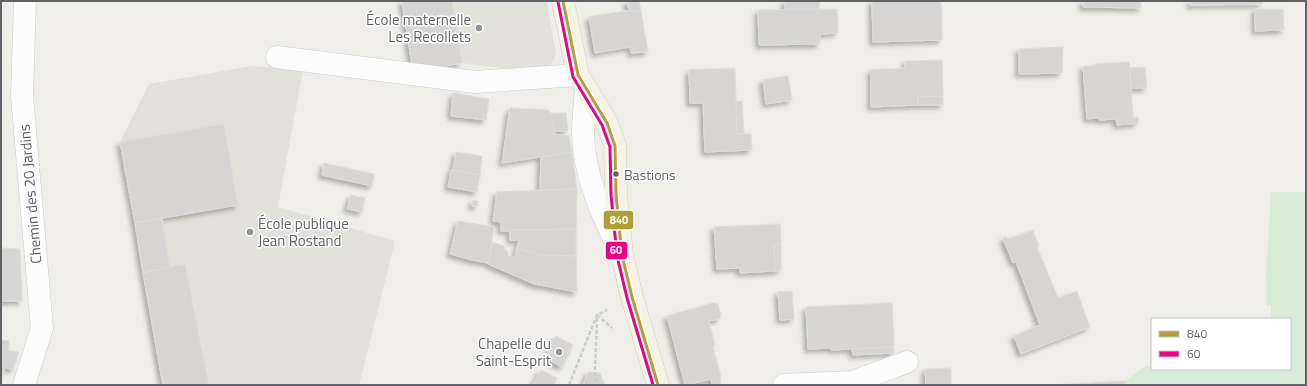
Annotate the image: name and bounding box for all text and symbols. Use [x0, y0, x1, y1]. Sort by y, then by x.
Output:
place label: École maternelle Les Recollets [366, 8, 471, 48]
marker: École maternelle Les Recollets [474, 23, 484, 33]
street label: Chemin des 20 Jardins [12, 123, 48, 265]
place label: Bastions [624, 164, 676, 185]
marker: Bastions [611, 169, 621, 179]
line badge: 840 [603, 210, 634, 230]
place label: École publique Jean Rostand [258, 212, 349, 252]
text: 840 [610, 212, 628, 228]
marker: École publique Jean Rostand [245, 227, 255, 237]
line badge: 60 [605, 241, 628, 260]
text: 60 [610, 242, 622, 258]
legend [1151, 318, 1291, 370]
text: 840 [1187, 324, 1207, 343]
place label: Chapelle du Saint-Esprit [476, 332, 552, 372]
text: 60 [1187, 344, 1201, 363]
marker: Chapelle du Saint-Esprit [554, 347, 564, 357]

